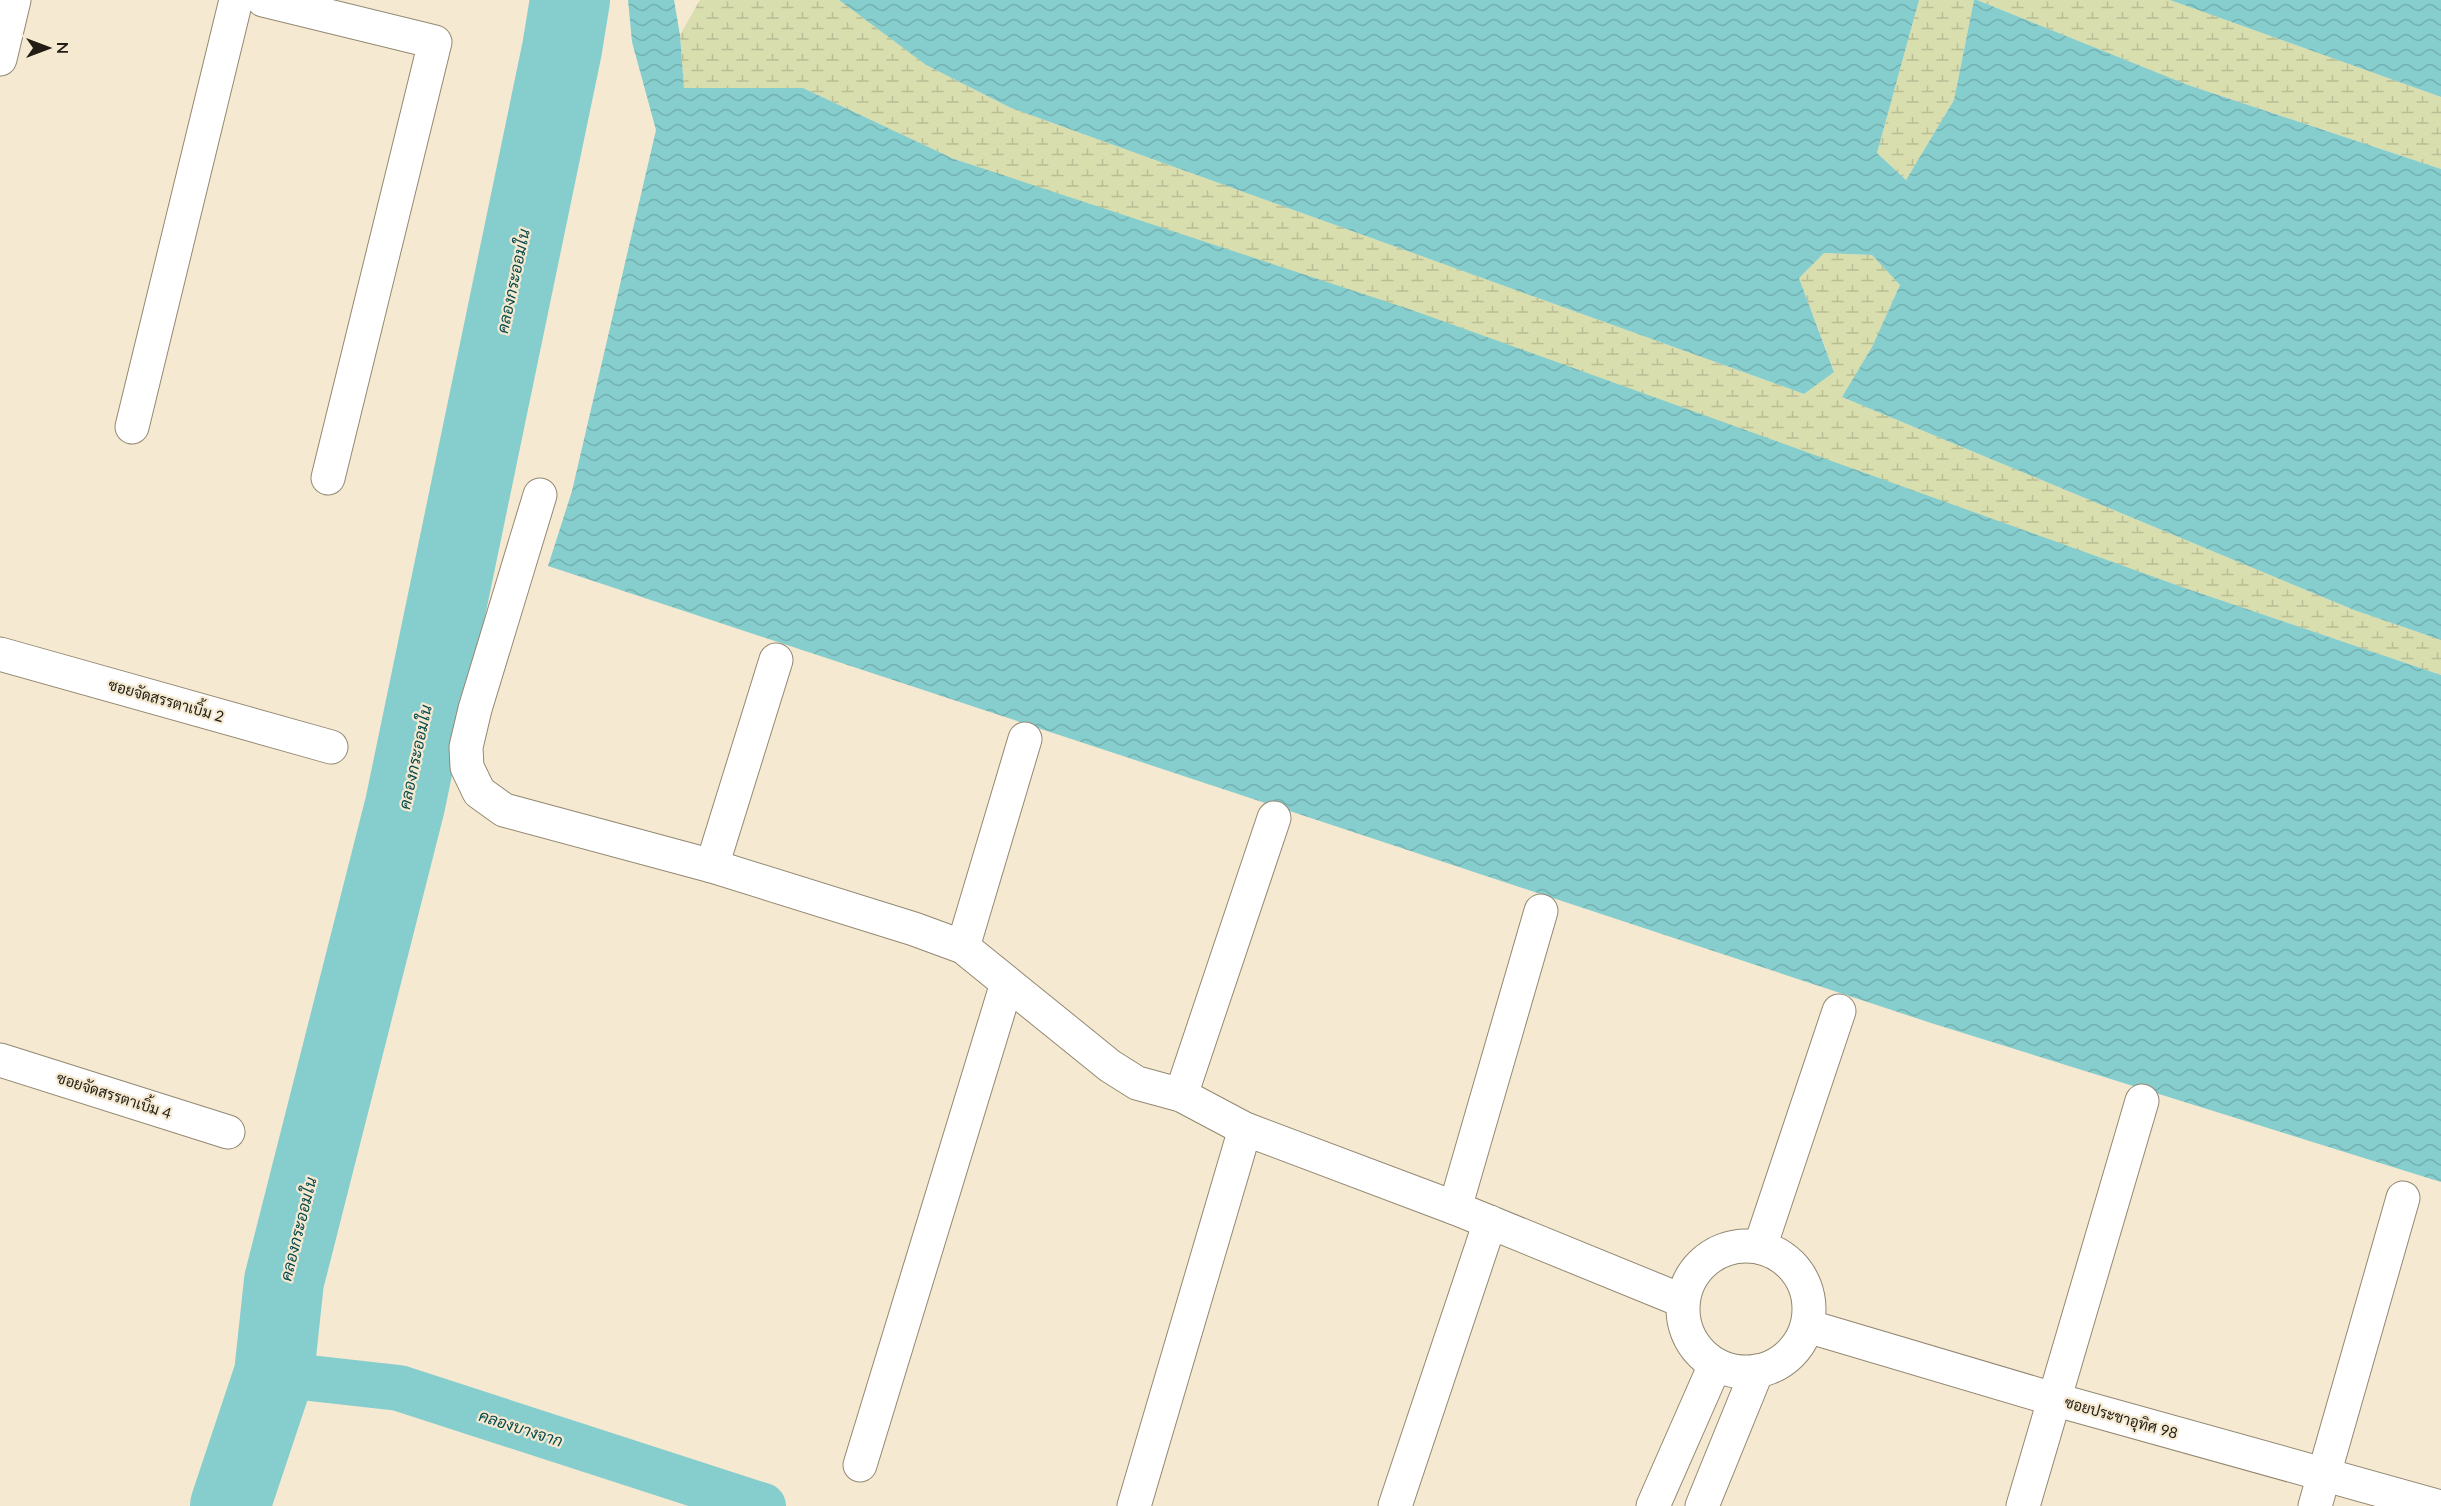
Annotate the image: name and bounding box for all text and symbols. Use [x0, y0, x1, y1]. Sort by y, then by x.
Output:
north arrow [18, 18, 78, 78]
text: N [54, 42, 73, 54]
water label: คลองกระออมใน [491, 227, 533, 335]
street label: ซอยจัดสรรตาเบิ้ม 2 [106, 671, 227, 725]
water label: คลองกระออมใน [393, 703, 435, 811]
street label: ซอยจัดสรรตาเบิ้ม 4 [55, 1064, 176, 1122]
water label: คลองกระออมใน [274, 1175, 320, 1283]
street label: ซอยประชาอุทิศ 98 [2062, 1392, 2180, 1445]
water label: คลองบางจาก [477, 1405, 565, 1450]

